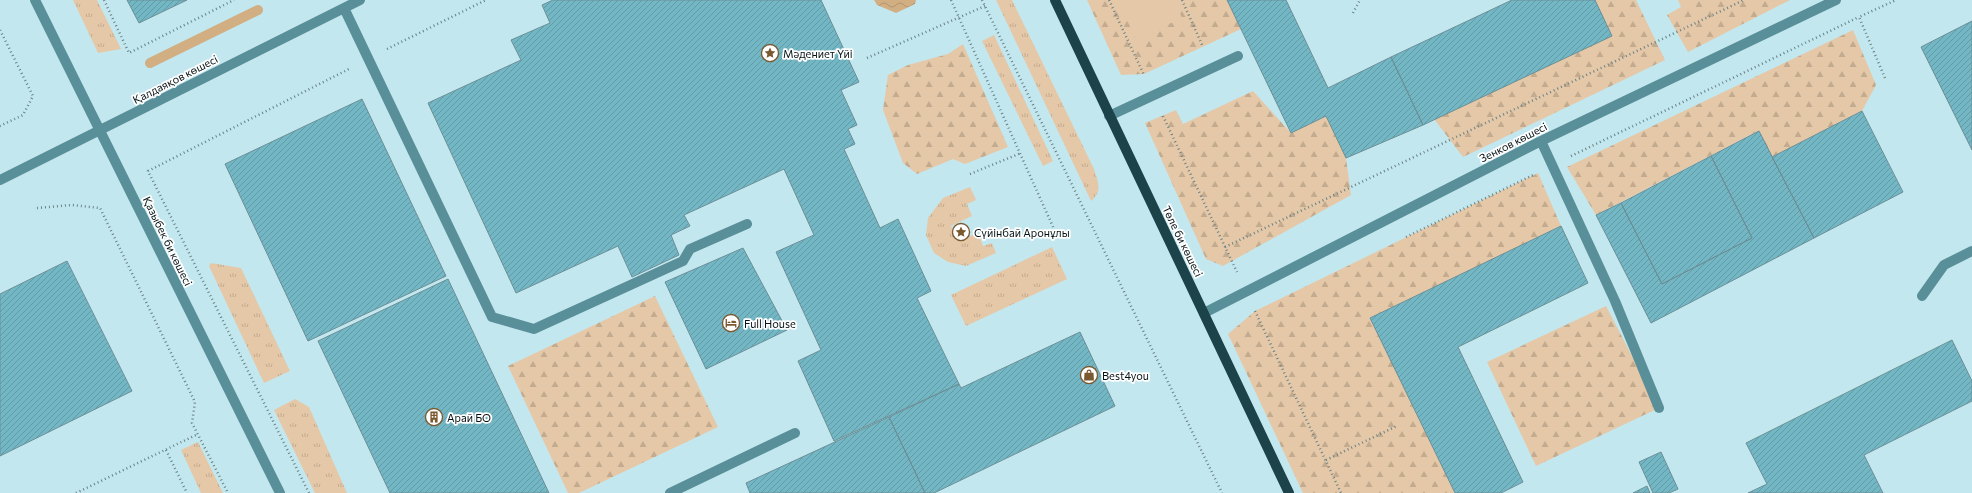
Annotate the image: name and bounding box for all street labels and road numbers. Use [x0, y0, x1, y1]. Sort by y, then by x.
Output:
street label: Қалдаяқов көшесі [130, 52, 220, 106]
street label: Зенков көшесі [1477, 119, 1549, 165]
street label: Қазыбек би көшесі [141, 194, 195, 288]
street label: Төле би көшесі [1160, 203, 1206, 279]

